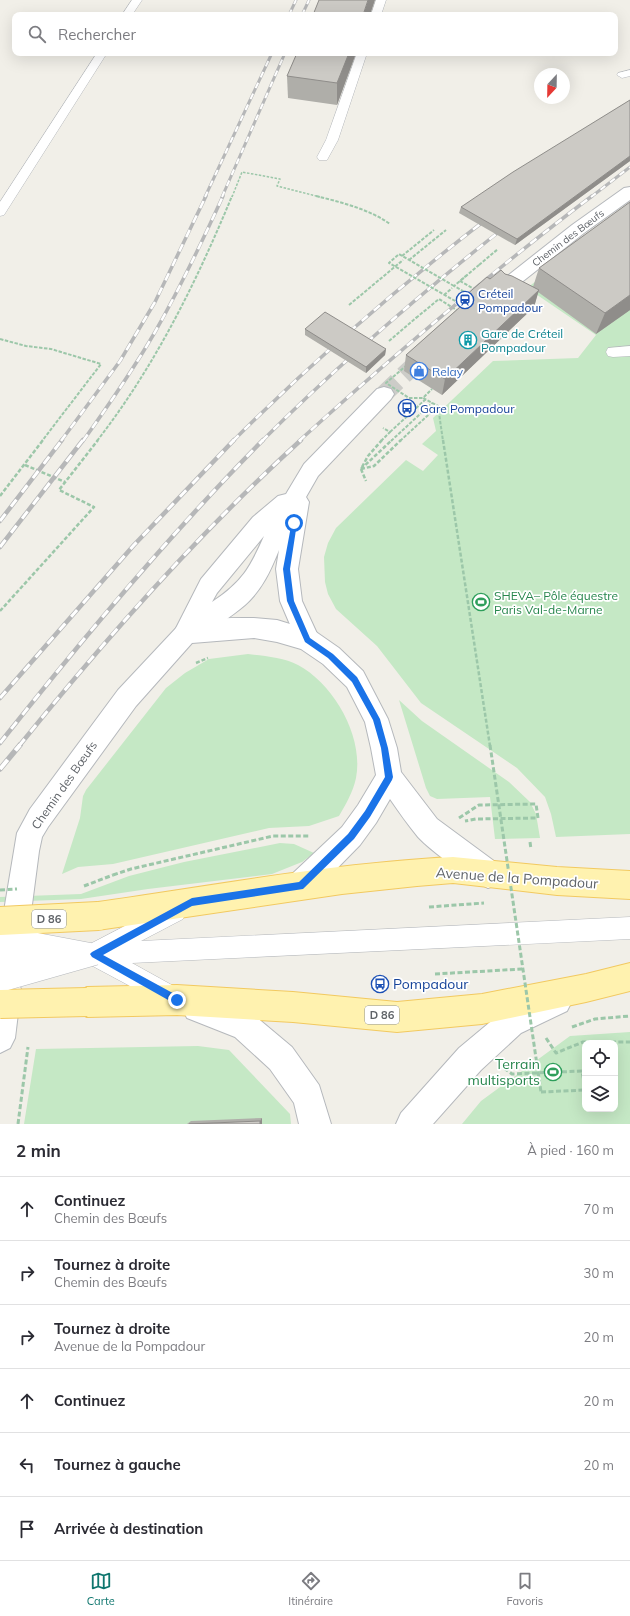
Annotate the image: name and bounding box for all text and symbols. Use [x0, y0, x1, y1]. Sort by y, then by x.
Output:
search box [12, 12, 618, 56]
icon: search [26, 23, 48, 45]
text: Rechercher [58, 25, 136, 44]
north arrow [534, 68, 570, 104]
street label: Chemin des Bœufs [529, 207, 607, 269]
place label: Créteil Pompadour [478, 286, 543, 315]
station icon: Créteil Pompadour [455, 290, 475, 310]
place label: Gare de Créteil Pompadour [481, 326, 563, 355]
building icon: Gare de Créteil Pompadour [458, 330, 478, 350]
shop icon: Relay [409, 361, 429, 381]
place label: Relay [432, 364, 464, 379]
bus stop icon: Gare Pompadour [397, 398, 417, 418]
place label: Gare Pompadour [420, 401, 515, 416]
route start [285, 514, 303, 532]
place label: SHEVA– Pôle équestre Paris Val-de-Marne [494, 588, 618, 617]
sports icon: SHEVA– Pôle équestre Paris Val-de-Marne [471, 592, 491, 612]
street label: Chemin des Bœufs [28, 738, 100, 832]
street label: Avenue de la Pompadour [435, 863, 600, 893]
road number: D 86 [32, 910, 66, 928]
bus stop icon: Pompadour [370, 974, 390, 994]
place label: Pompadour [393, 975, 469, 993]
route end [168, 991, 186, 1009]
road number: D 86 [365, 1006, 399, 1024]
map controls [582, 1040, 618, 1112]
button: locate [582, 1040, 618, 1076]
place label: Terrain multisports [467, 1055, 540, 1089]
sports icon: Terrain multisports [543, 1062, 563, 1082]
button: layers [582, 1076, 618, 1112]
text: 2 min [16, 1140, 61, 1161]
text: À pied · 160 m [527, 1142, 614, 1158]
text: Continuez [54, 1191, 125, 1210]
icon: ahead [16, 1198, 38, 1220]
text: 70 m [584, 1201, 614, 1217]
text: Chemin des Bœufs [54, 1210, 167, 1226]
text: Tournez à droite [54, 1255, 170, 1274]
icon: right [16, 1262, 38, 1284]
text: 30 m [584, 1265, 614, 1281]
text: Chemin des Bœufs [54, 1274, 167, 1290]
text: Tournez à droite [54, 1319, 170, 1338]
icon: right [16, 1326, 38, 1348]
text: 20 m [584, 1329, 614, 1345]
text: Avenue de la Pompadour [54, 1338, 205, 1354]
icon: ahead [16, 1390, 38, 1412]
text: Continuez [54, 1391, 125, 1410]
text: 20 m [584, 1393, 614, 1409]
icon: left [16, 1454, 38, 1476]
text: Tournez à gauche [54, 1455, 181, 1474]
text: 20 m [584, 1457, 614, 1473]
icon: arrive [16, 1518, 38, 1540]
text: Arrivée à destination [54, 1519, 203, 1538]
tab: Carte [87, 1570, 115, 1608]
tab: Itinéraire [288, 1570, 333, 1608]
tab: Favoris [507, 1570, 543, 1608]

